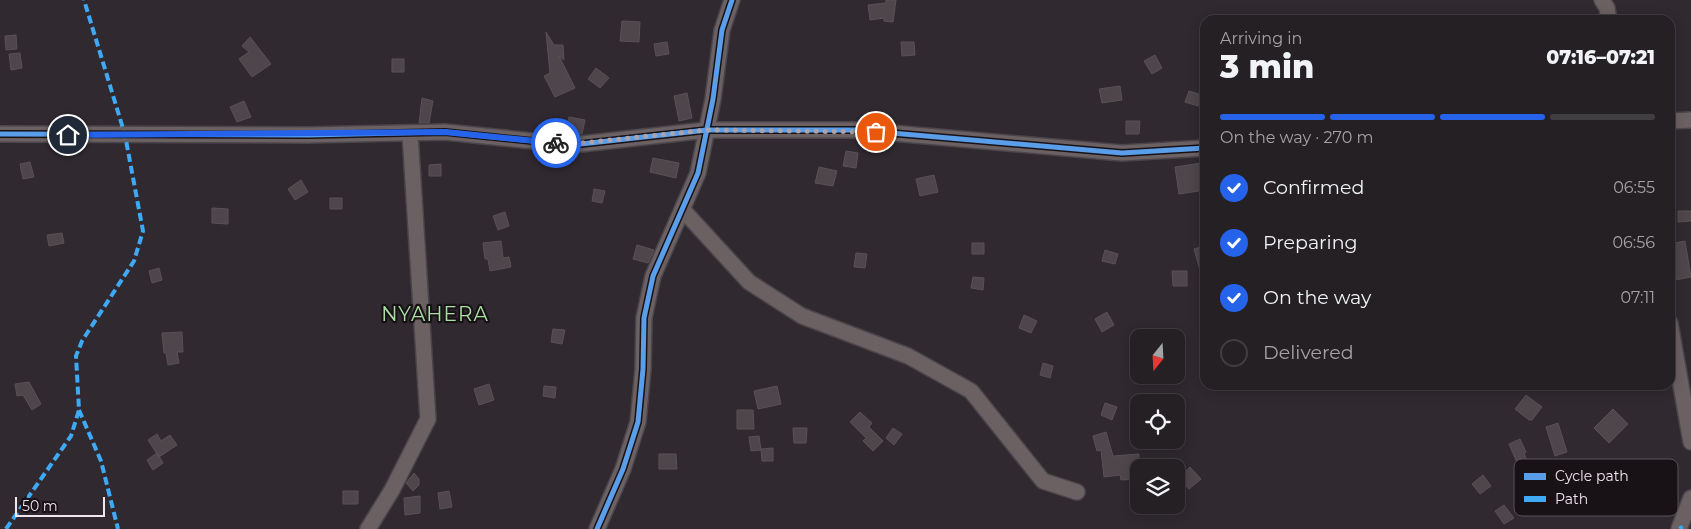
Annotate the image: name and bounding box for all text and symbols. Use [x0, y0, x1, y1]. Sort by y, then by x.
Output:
text: Arriving in [1220, 29, 1302, 48]
text: 07:16–07:21 [1546, 46, 1655, 69]
text: 3 min [1220, 47, 1314, 86]
pin [855, 111, 897, 153]
pin [47, 114, 89, 156]
courier [531, 118, 581, 168]
icon: bag [862, 118, 890, 146]
icon: home [54, 121, 82, 149]
text: On the way · 270 m [1220, 128, 1374, 147]
icon: bike [542, 129, 570, 157]
icon: check [1220, 174, 1248, 202]
text: Confirmed [1263, 176, 1364, 199]
text: 06:55 [1613, 178, 1655, 197]
icon: check [1220, 229, 1248, 257]
text: Preparing [1263, 231, 1358, 254]
text: 06:56 [1612, 233, 1655, 252]
icon: check [1220, 284, 1248, 312]
text: On the way [1263, 286, 1371, 309]
text: 07:11 [1620, 288, 1655, 307]
district label: NYAHERA [381, 302, 489, 326]
north arrow [1130, 329, 1185, 384]
map controls [1130, 329, 1185, 514]
text: Delivered [1263, 341, 1354, 364]
button: locate [1130, 394, 1185, 449]
button: layers [1130, 459, 1185, 514]
legend [1514, 459, 1678, 516]
text: Cycle path [1555, 467, 1629, 485]
text: Path [1555, 490, 1588, 508]
scale bar [15, 494, 105, 517]
text: 50 m [22, 497, 58, 515]

